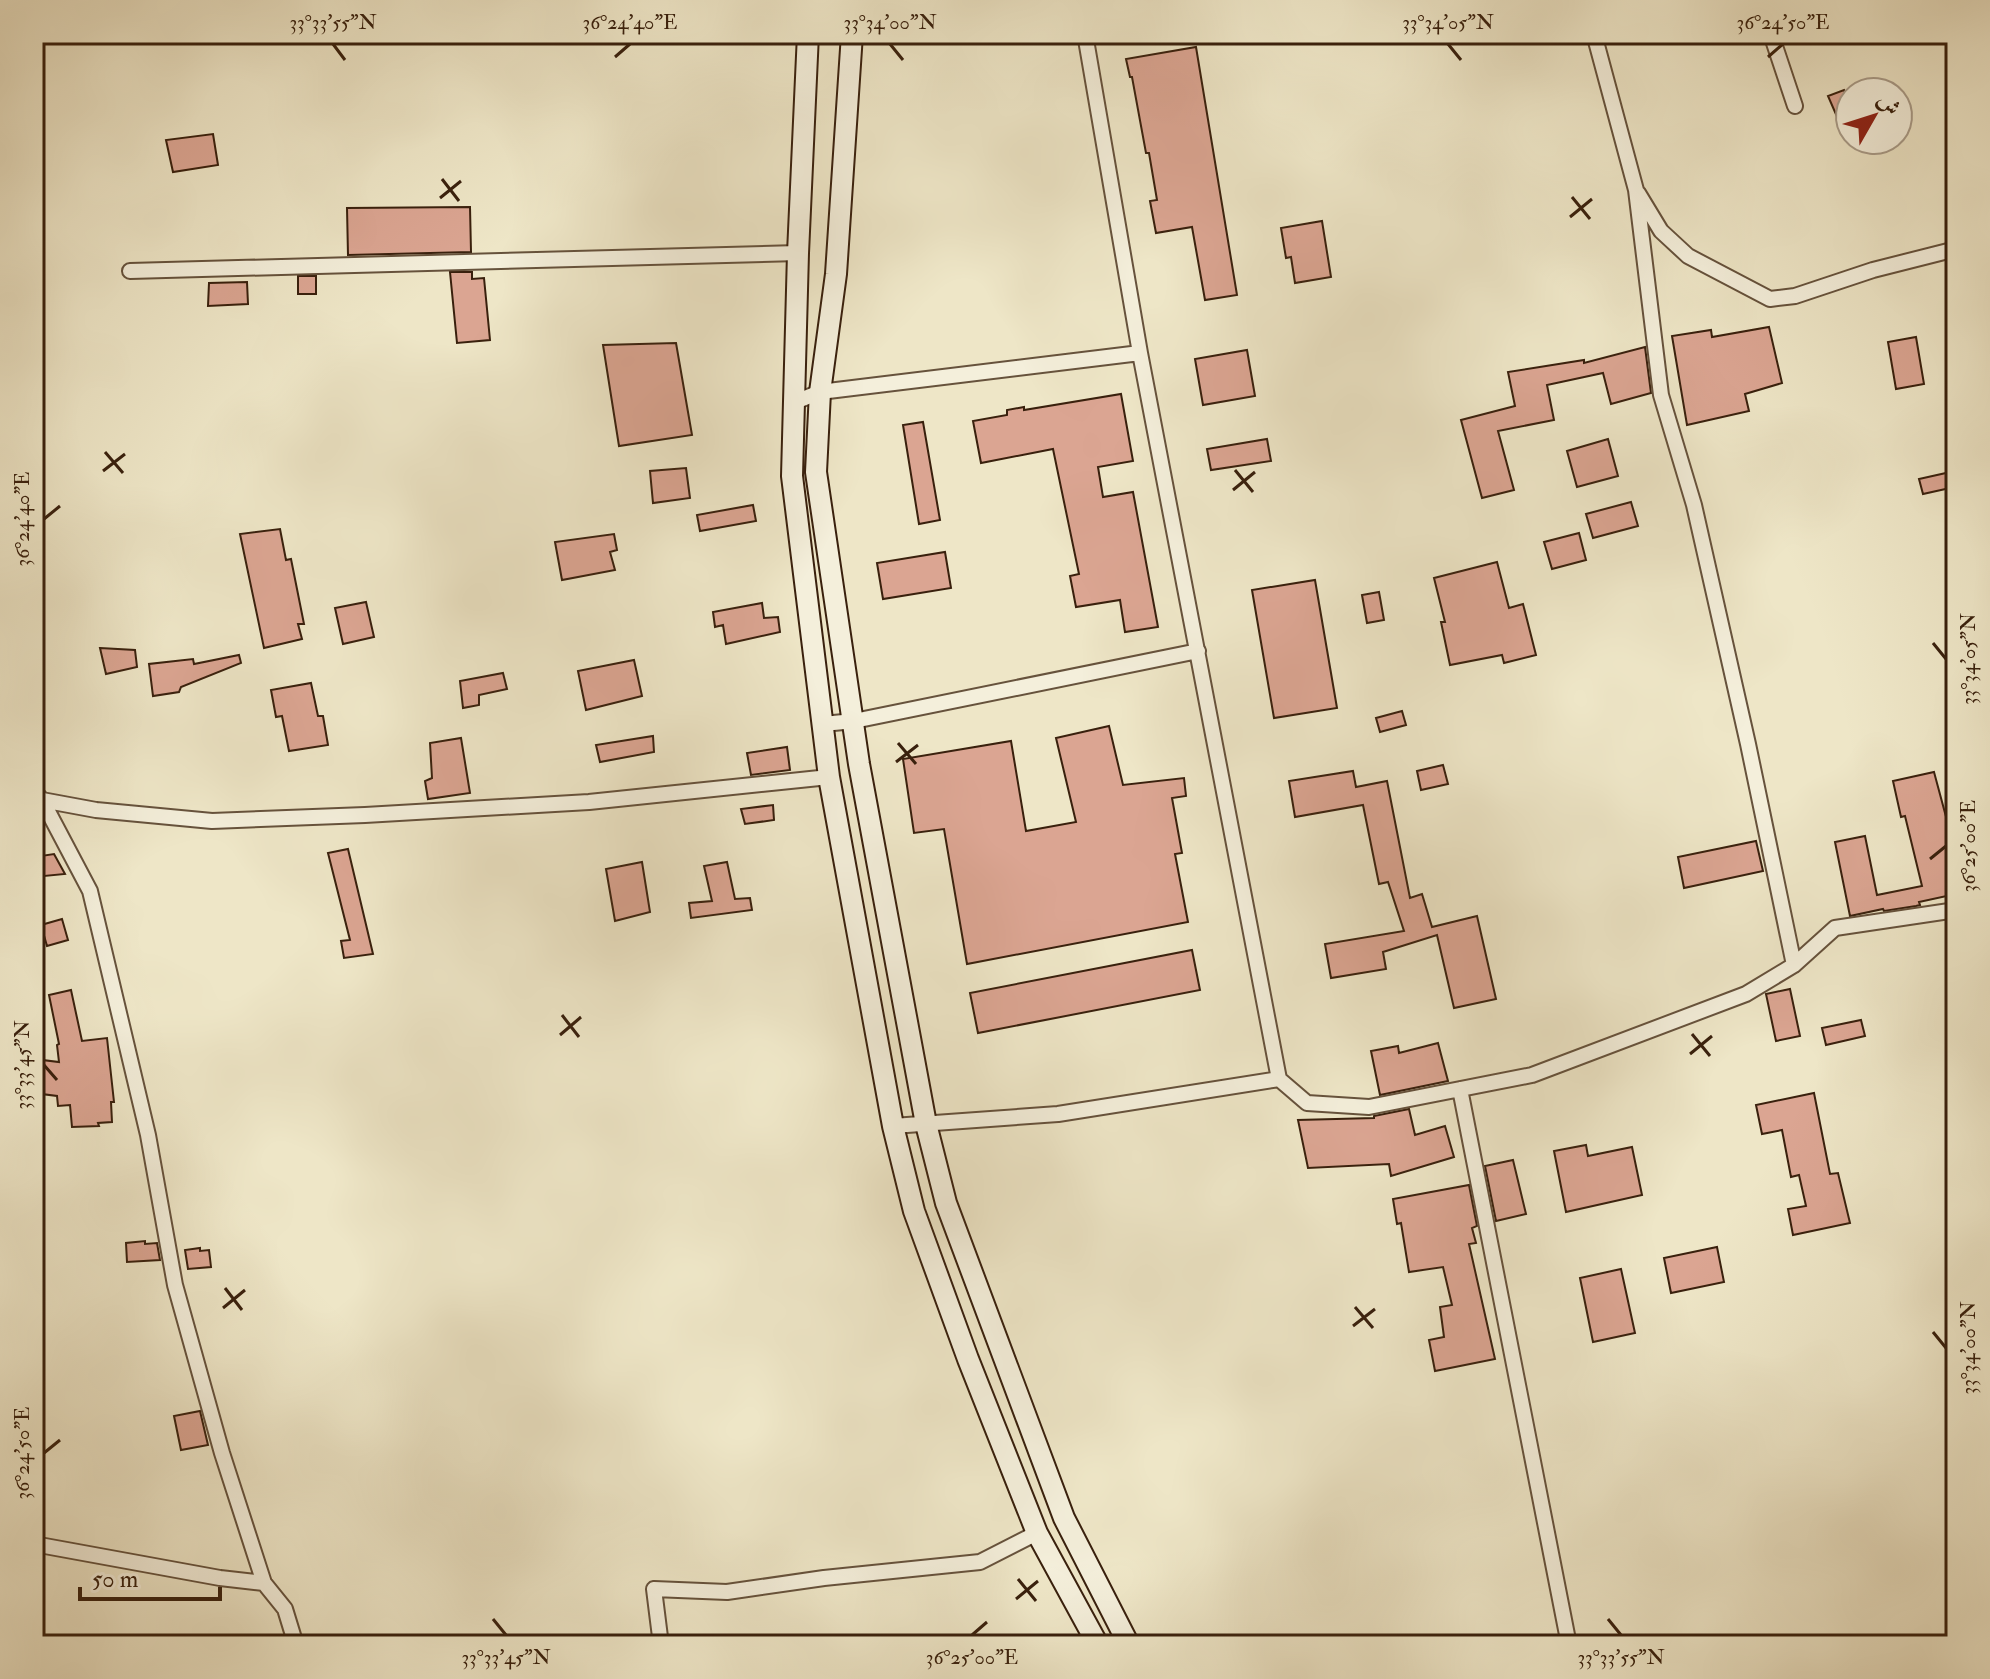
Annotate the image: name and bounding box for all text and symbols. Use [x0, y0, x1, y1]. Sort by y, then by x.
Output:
text: 33°33'55"N [289, 10, 377, 35]
text: 36°24'40"E [582, 10, 678, 35]
text: 33°34'00"N [843, 10, 937, 35]
text: 33°34'05"N [1402, 10, 1494, 35]
text: 36°24'50"E [1737, 10, 1829, 35]
north arrow [1834, 76, 1914, 156]
text: ش [1871, 87, 1907, 121]
text: 36°24'40"E [10, 471, 35, 567]
text: 33°34'05"N [1956, 613, 1981, 705]
text: 36°25'00"E [1956, 800, 1981, 892]
text: 33°33'45"N [10, 1020, 35, 1110]
text: 33°34'00"N [1956, 1301, 1981, 1395]
text: 36°24'50"E [10, 1407, 35, 1499]
scale bar [80, 1551, 220, 1601]
text: 50 m [92, 1564, 139, 1595]
text: 33°33'45"N [461, 1645, 551, 1670]
text: 36°25'00"E [926, 1645, 1018, 1670]
text: 33°33'55"N [1577, 1645, 1665, 1670]

